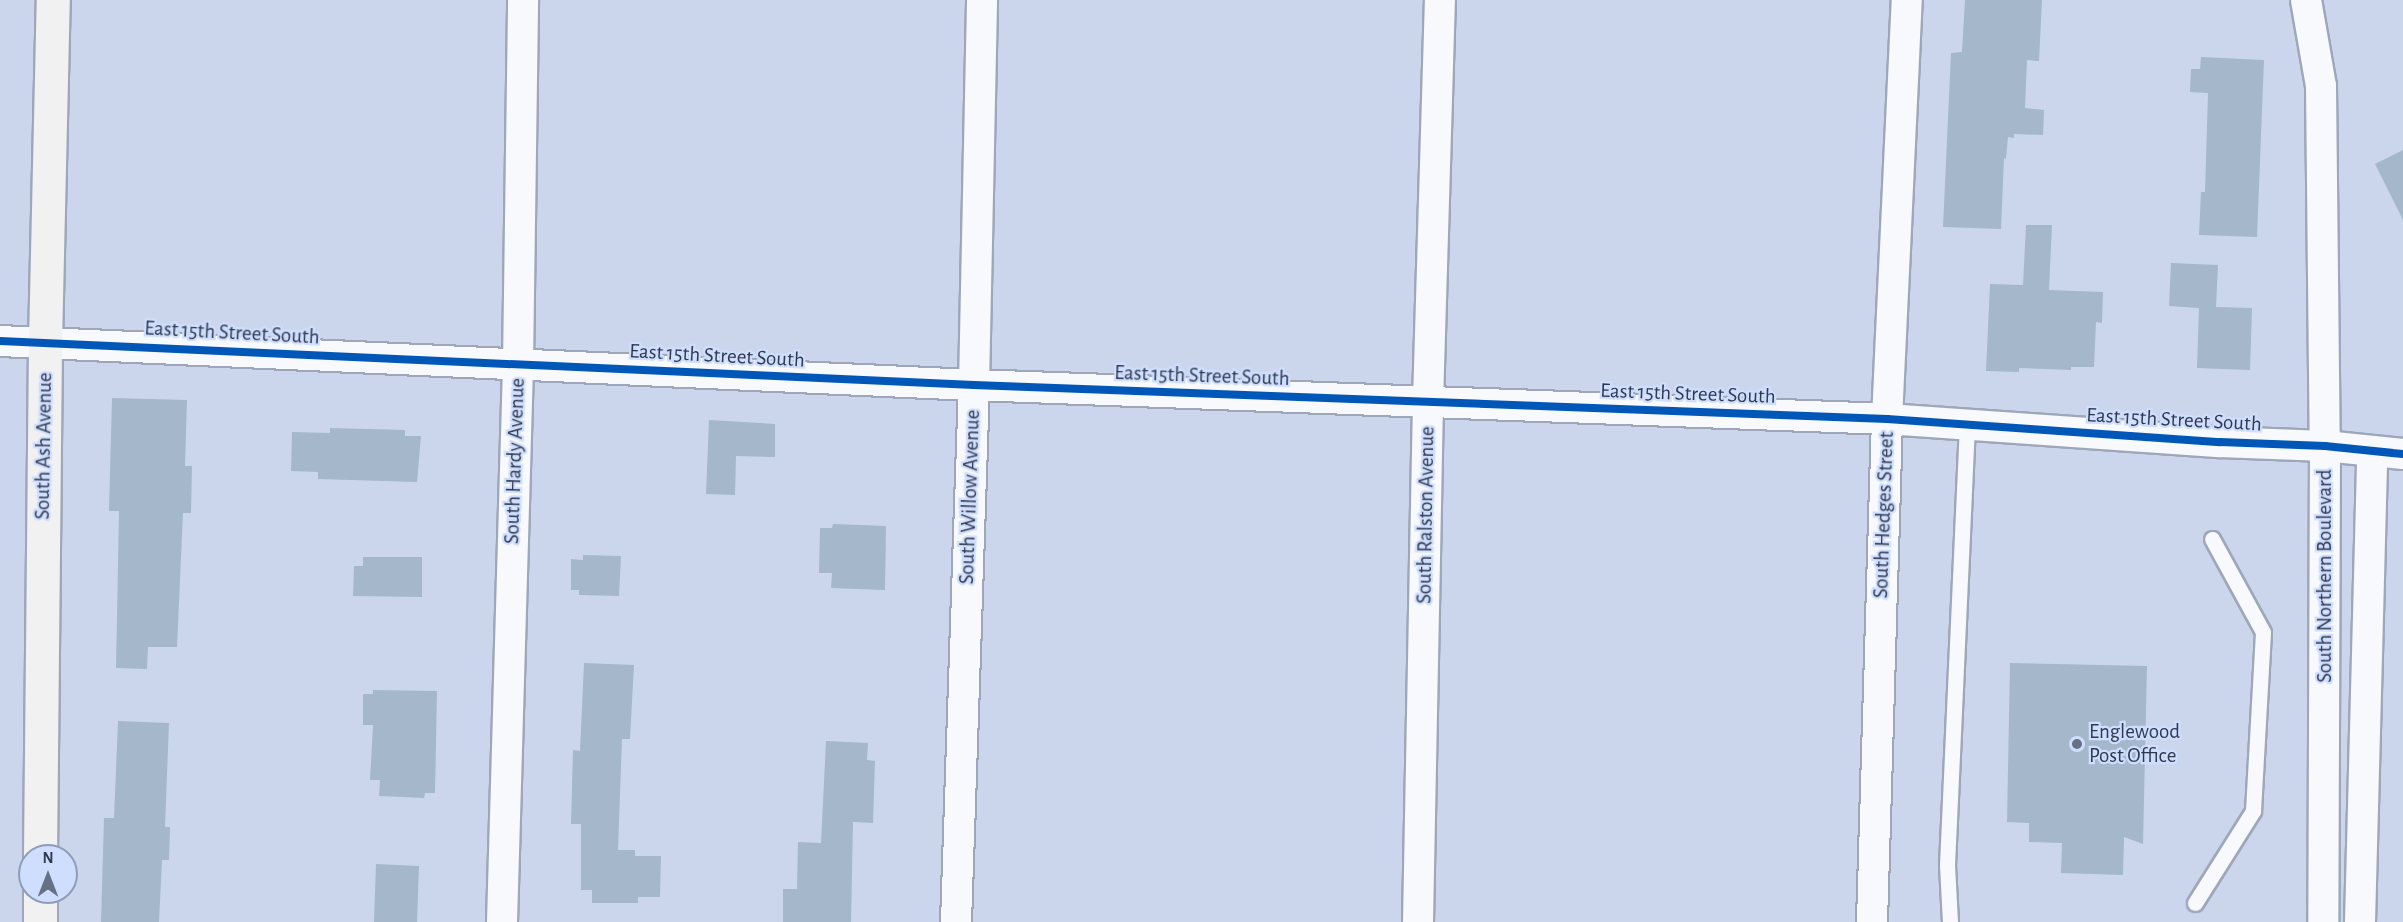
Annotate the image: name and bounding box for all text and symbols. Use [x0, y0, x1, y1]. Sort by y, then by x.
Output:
street label: East 15th Street South [144, 316, 320, 350]
street label: East 15th Street South [629, 339, 805, 373]
street label: East 15th Street South [1114, 360, 1290, 392]
street label: South Ash Avenue [30, 372, 58, 520]
street label: South Hardy Avenue [500, 377, 530, 545]
street label: East 15th Street South [1600, 378, 1776, 410]
street label: East 15th Street South [2086, 403, 2262, 437]
street label: South Willow Avenue [954, 409, 986, 585]
street label: South Ralston Avenue [1412, 426, 1440, 604]
street label: South Hedges Street [1868, 431, 1900, 599]
street label: South Northern Boulevard [2312, 469, 2338, 683]
place label: Englewood Post Office [2089, 719, 2180, 769]
marker: Englewood Post Office [2070, 737, 2084, 751]
north arrow [18, 844, 78, 904]
text: N [42, 850, 54, 866]

